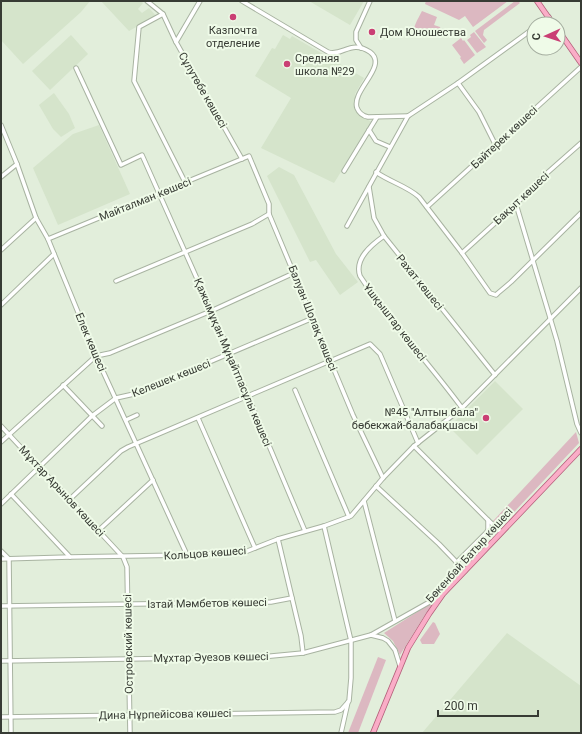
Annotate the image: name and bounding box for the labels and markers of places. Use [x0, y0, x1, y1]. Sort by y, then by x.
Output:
marker: Казпочта отделение [228, 12, 238, 22]
place label: Казпочта отделение [206, 24, 260, 50]
place label: Дом Юношества [380, 26, 466, 39]
marker: Дом Юношества [367, 27, 377, 37]
place label: Средняя школа №29 [295, 52, 355, 78]
marker: Средняя школа №29 [282, 59, 292, 69]
place label: №45 "Алтын бала" бөбекжай-балабақшасы [352, 406, 478, 432]
marker: №45 "Алтын бала" бөбекжай-балабақшасы [481, 413, 491, 423]

